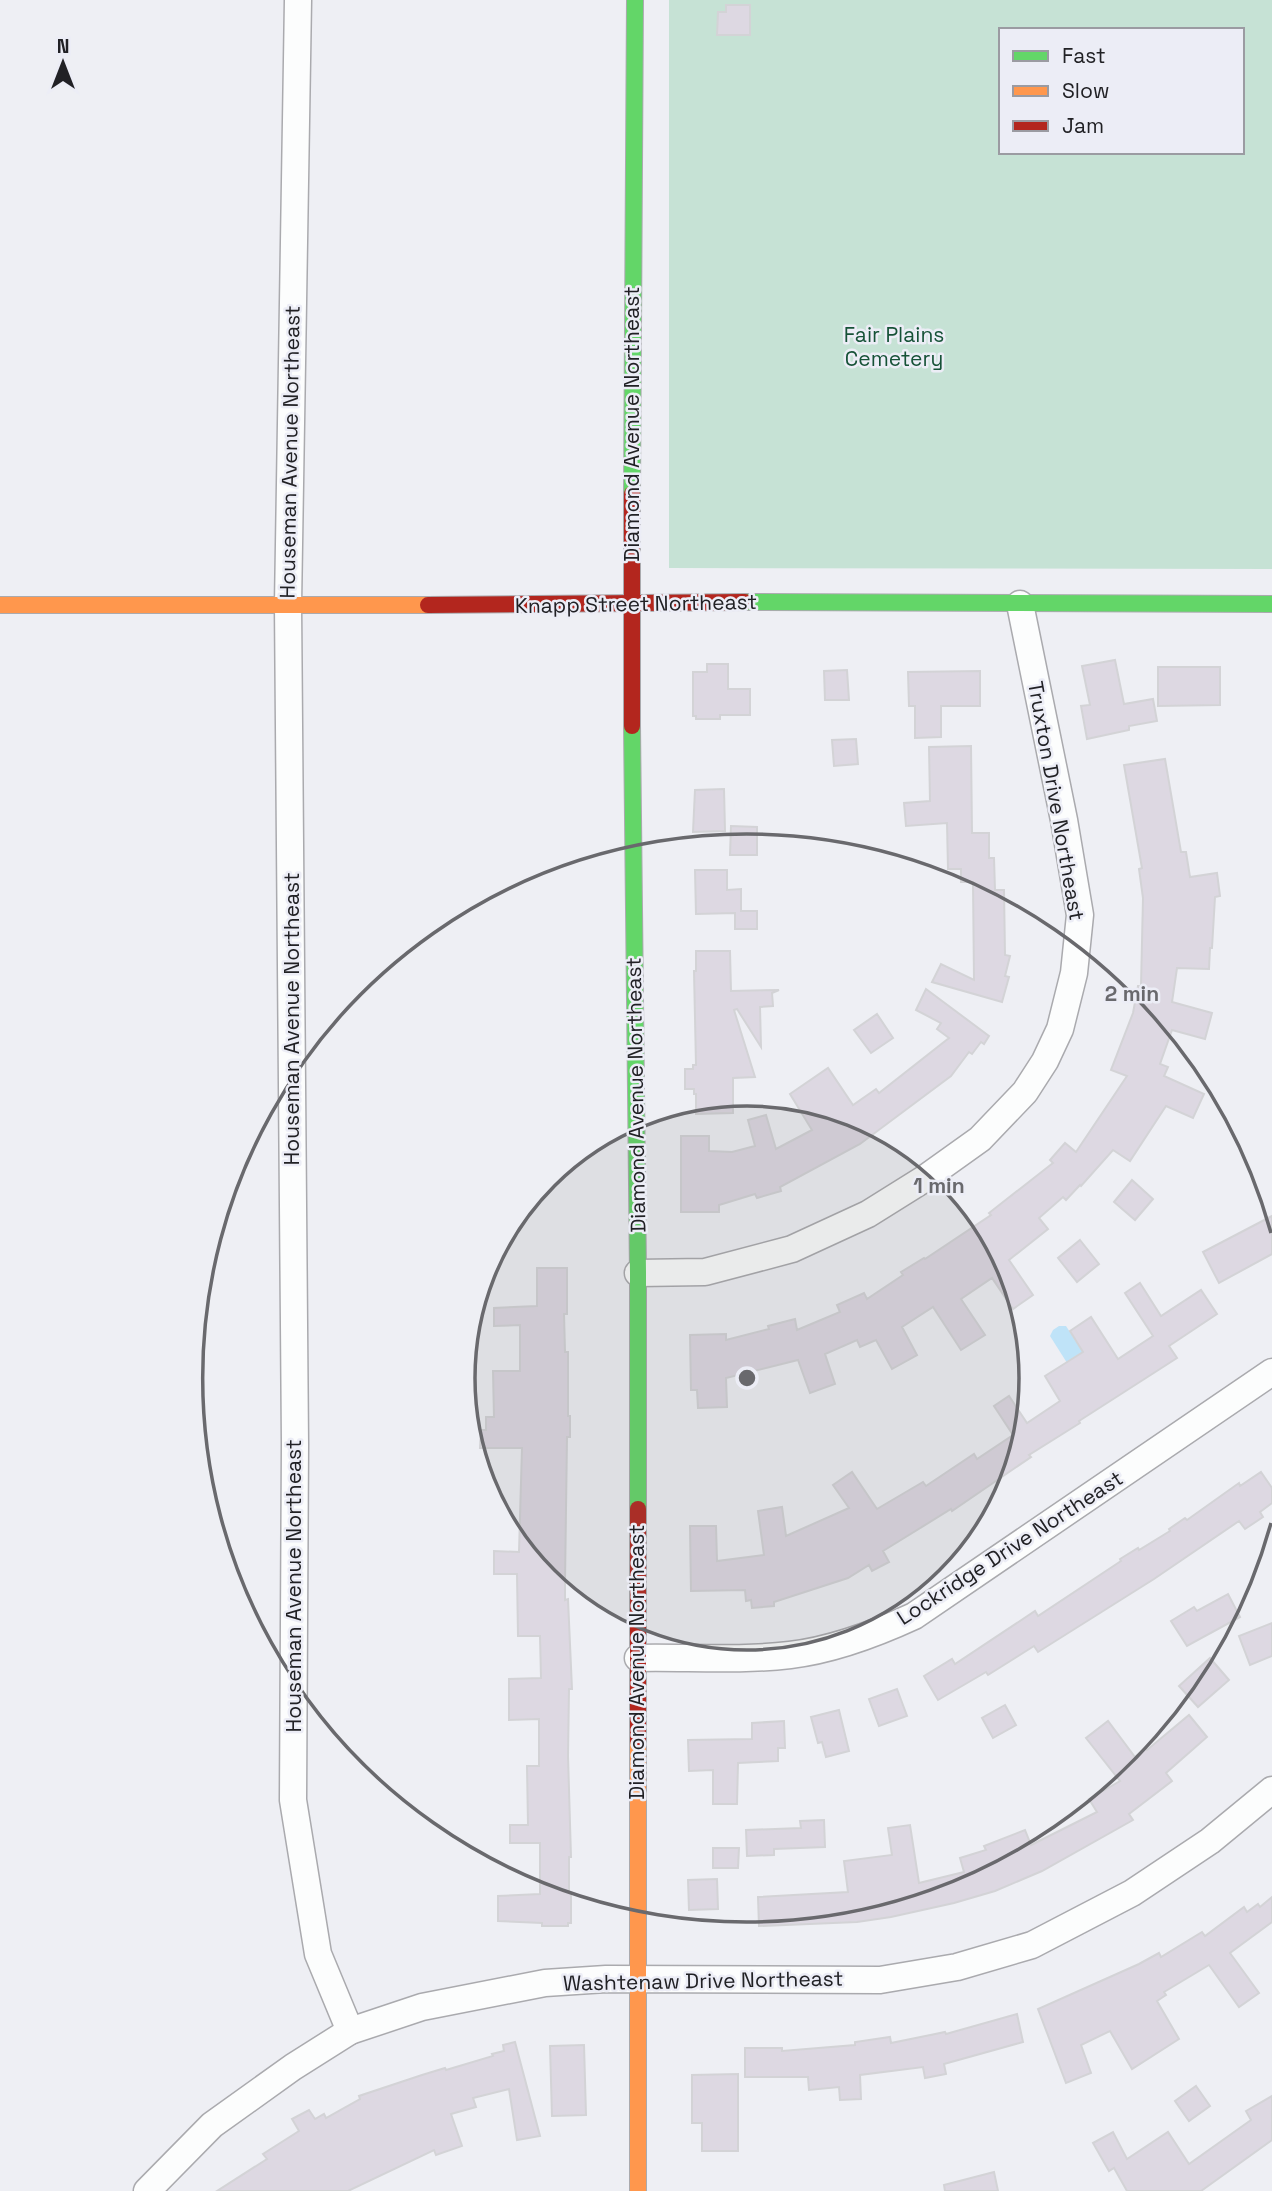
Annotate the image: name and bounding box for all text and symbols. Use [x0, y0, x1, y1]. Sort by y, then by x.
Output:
north arrow [28, 28, 98, 98]
legend [999, 28, 1244, 154]
text: N [57, 34, 69, 59]
text: Fast [1062, 42, 1106, 69]
text: Slow [1062, 77, 1110, 104]
text: Jam [1062, 112, 1104, 139]
street label: Diamond Avenue Northeast [618, 286, 645, 562]
street label: Houseman Avenue Northeast [273, 305, 306, 599]
park label: Fair Plains Cemetery [844, 321, 944, 372]
street label: Knapp Street Northeast [515, 588, 757, 619]
street label: Truxton Drive Northeast [1022, 679, 1091, 923]
street label: Houseman Avenue Northeast [278, 872, 305, 1166]
street label: Diamond Avenue Northeast [620, 957, 651, 1233]
text: 2 min [1105, 980, 1159, 1007]
text: 1 min [913, 1172, 965, 1199]
centre of rings [735, 1366, 759, 1390]
street label: Houseman Avenue Northeast [280, 1439, 307, 1733]
street label: Lockridge Drive Northeast [892, 1464, 1128, 1631]
street label: Diamond Avenue Northeast [623, 1524, 650, 1800]
street label: Washtenaw Drive Northeast [563, 1965, 843, 1996]

